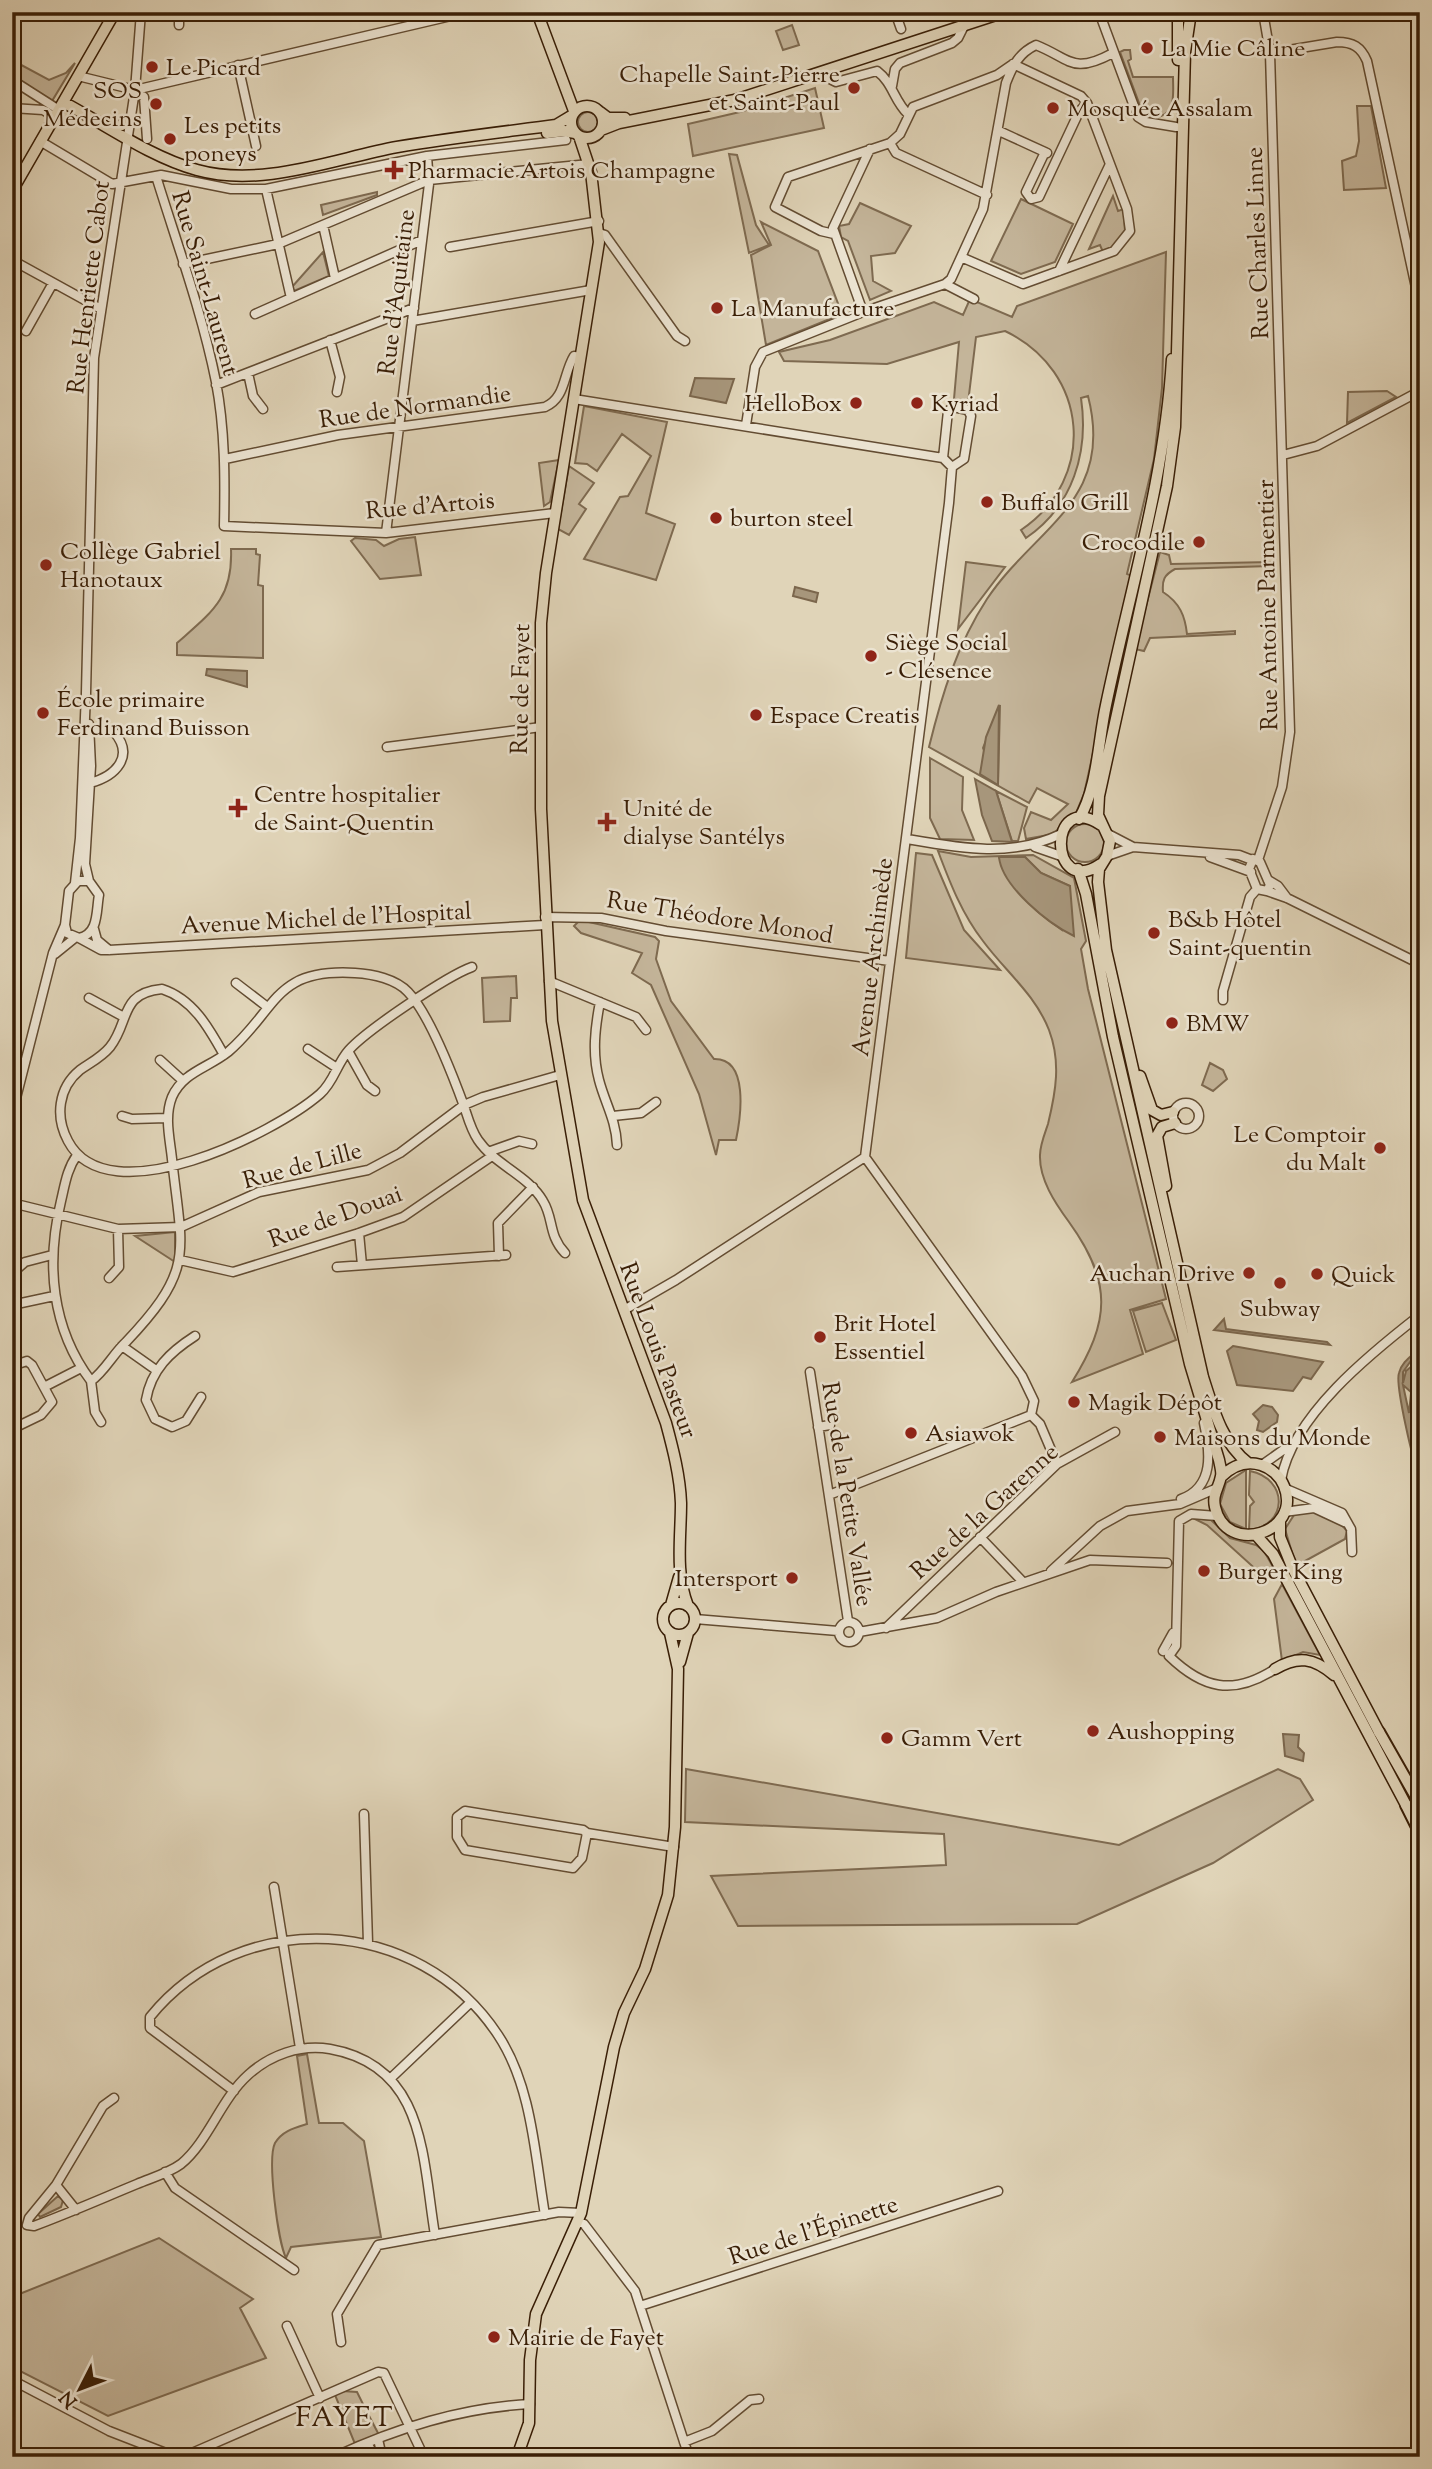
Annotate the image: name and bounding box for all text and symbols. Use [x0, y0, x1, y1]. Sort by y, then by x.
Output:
place label: La Mie Câline [1161, 33, 1305, 67]
marker: La Mie Câline [1139, 40, 1155, 56]
place label: Le Picard [166, 52, 261, 86]
marker: Le Picard [144, 59, 160, 75]
place label: Chapelle Saint-Pierre et Saint-Paul [619, 59, 840, 121]
place label: SOS Médecins [43, 75, 142, 137]
marker: Chapelle Saint-Pierre et Saint-Paul [846, 80, 862, 96]
place label: Mosquée Assalam [1067, 93, 1253, 127]
marker: SOS Médecins [148, 96, 164, 112]
marker: Mosquée Assalam [1045, 100, 1061, 116]
place label: Les petits poneys [184, 110, 281, 172]
marker: Les petits poneys [162, 131, 178, 147]
street label: Rue Charles Linne [1239, 146, 1279, 340]
place label: Pharmacie Artois Champagne [408, 155, 716, 189]
marker: Pharmacie Artois Champagne [386, 162, 402, 178]
street label: Rue Henriette Cabot [60, 179, 120, 396]
street label: Rue Saint-Laurent [161, 187, 247, 380]
street label: Rue d'Aquitaine [371, 207, 425, 377]
place label: La Manufacture [731, 293, 895, 327]
marker: La Manufacture [709, 300, 725, 316]
street label: Rue de Normandie [317, 378, 513, 438]
place label: HelloBox [745, 388, 842, 422]
place label: Kyriad [931, 388, 1000, 422]
marker: HelloBox [848, 395, 864, 411]
marker: Kyriad [909, 395, 925, 411]
street label: Rue Antoine Parmentier [1250, 479, 1288, 731]
street label: Rue d'Artois [364, 484, 496, 530]
place label: Buffalo Grill [1001, 487, 1129, 521]
marker: Buffalo Grill [979, 494, 995, 510]
place label: burton steel [730, 503, 853, 537]
marker: burton steel [708, 510, 724, 526]
place label: Crocodile [1082, 527, 1185, 561]
marker: Crocodile [1191, 534, 1207, 550]
place label: Collège Gabriel Hanotaux [60, 536, 221, 598]
marker: Collège Gabriel Hanotaux [38, 557, 54, 573]
street label: Rue de Fayet [504, 623, 540, 755]
place label: Siège Social - Clésence [885, 627, 1008, 689]
marker: Siège Social - Clésence [863, 648, 879, 664]
place label: École primaire Ferdinand Buisson [57, 684, 250, 746]
place label: Espace Creatis [770, 700, 920, 734]
marker: École primaire Ferdinand Buisson [35, 705, 51, 721]
marker: Espace Creatis [748, 707, 764, 723]
place label: Centre hospitalier de Saint-Quentin [254, 779, 441, 841]
place label: Unité de dialyse Santélys [623, 793, 785, 855]
marker: Centre hospitalier de Saint-Quentin [228, 798, 248, 818]
marker: Unité de dialyse Santélys [597, 812, 617, 832]
street label: Avenue Archimède [845, 856, 903, 1059]
street label: Rue Théodore Monod [604, 884, 836, 954]
street label: Avenue Michel de l'Hospital [180, 895, 473, 945]
place label: B&b Hôtel Saint-quentin [1168, 904, 1312, 966]
marker: B&b Hôtel Saint-quentin [1146, 925, 1162, 941]
place label: BMW [1186, 1008, 1250, 1042]
marker: BMW [1164, 1015, 1180, 1031]
place label: Le Comptoir du Malt [1234, 1119, 1366, 1181]
street label: Rue de Lille [239, 1135, 366, 1199]
marker: Le Comptoir du Malt [1372, 1140, 1388, 1156]
street label: Rue de Douai [264, 1178, 407, 1258]
street label: Rue Louis Pasteur [609, 1258, 705, 1444]
place label: Auchan Drive [1090, 1258, 1235, 1292]
place label: Quick [1331, 1259, 1395, 1293]
marker: Auchan Drive [1241, 1265, 1257, 1281]
marker: Quick [1309, 1266, 1325, 1282]
marker: Subway [1272, 1275, 1288, 1291]
place label: Subway [1240, 1293, 1321, 1327]
place label: Brit Hotel Essentiel [834, 1308, 936, 1370]
marker: Brit Hotel Essentiel [812, 1329, 828, 1345]
street label: Rue de la Petite Vallée [812, 1380, 881, 1609]
place label: Magik Dépôt [1088, 1387, 1222, 1421]
marker: Magik Dépôt [1066, 1394, 1082, 1410]
place label: Asiawok [925, 1418, 1015, 1452]
place label: Maisons du Monde [1174, 1422, 1371, 1456]
marker: Asiawok [903, 1425, 919, 1441]
marker: Maisons du Monde [1152, 1429, 1168, 1445]
street label: Rue de la Garenne [904, 1437, 1067, 1588]
place label: Burger King [1218, 1556, 1343, 1590]
place label: Intersport [675, 1563, 778, 1597]
marker: Burger King [1196, 1563, 1212, 1579]
marker: Intersport [784, 1570, 800, 1586]
place label: Aushopping [1107, 1716, 1235, 1750]
place label: Gamm Vert [901, 1723, 1022, 1757]
marker: Aushopping [1085, 1723, 1101, 1739]
marker: Gamm Vert [879, 1730, 895, 1746]
street label: Rue de l'Épinette [725, 2188, 903, 2275]
place label: Mairie de Fayet [508, 2322, 664, 2356]
marker: Mairie de Fayet [486, 2329, 502, 2345]
north arrow [46, 2354, 116, 2424]
text: N [54, 2384, 84, 2413]
district label: FAYET [295, 2399, 395, 2439]

